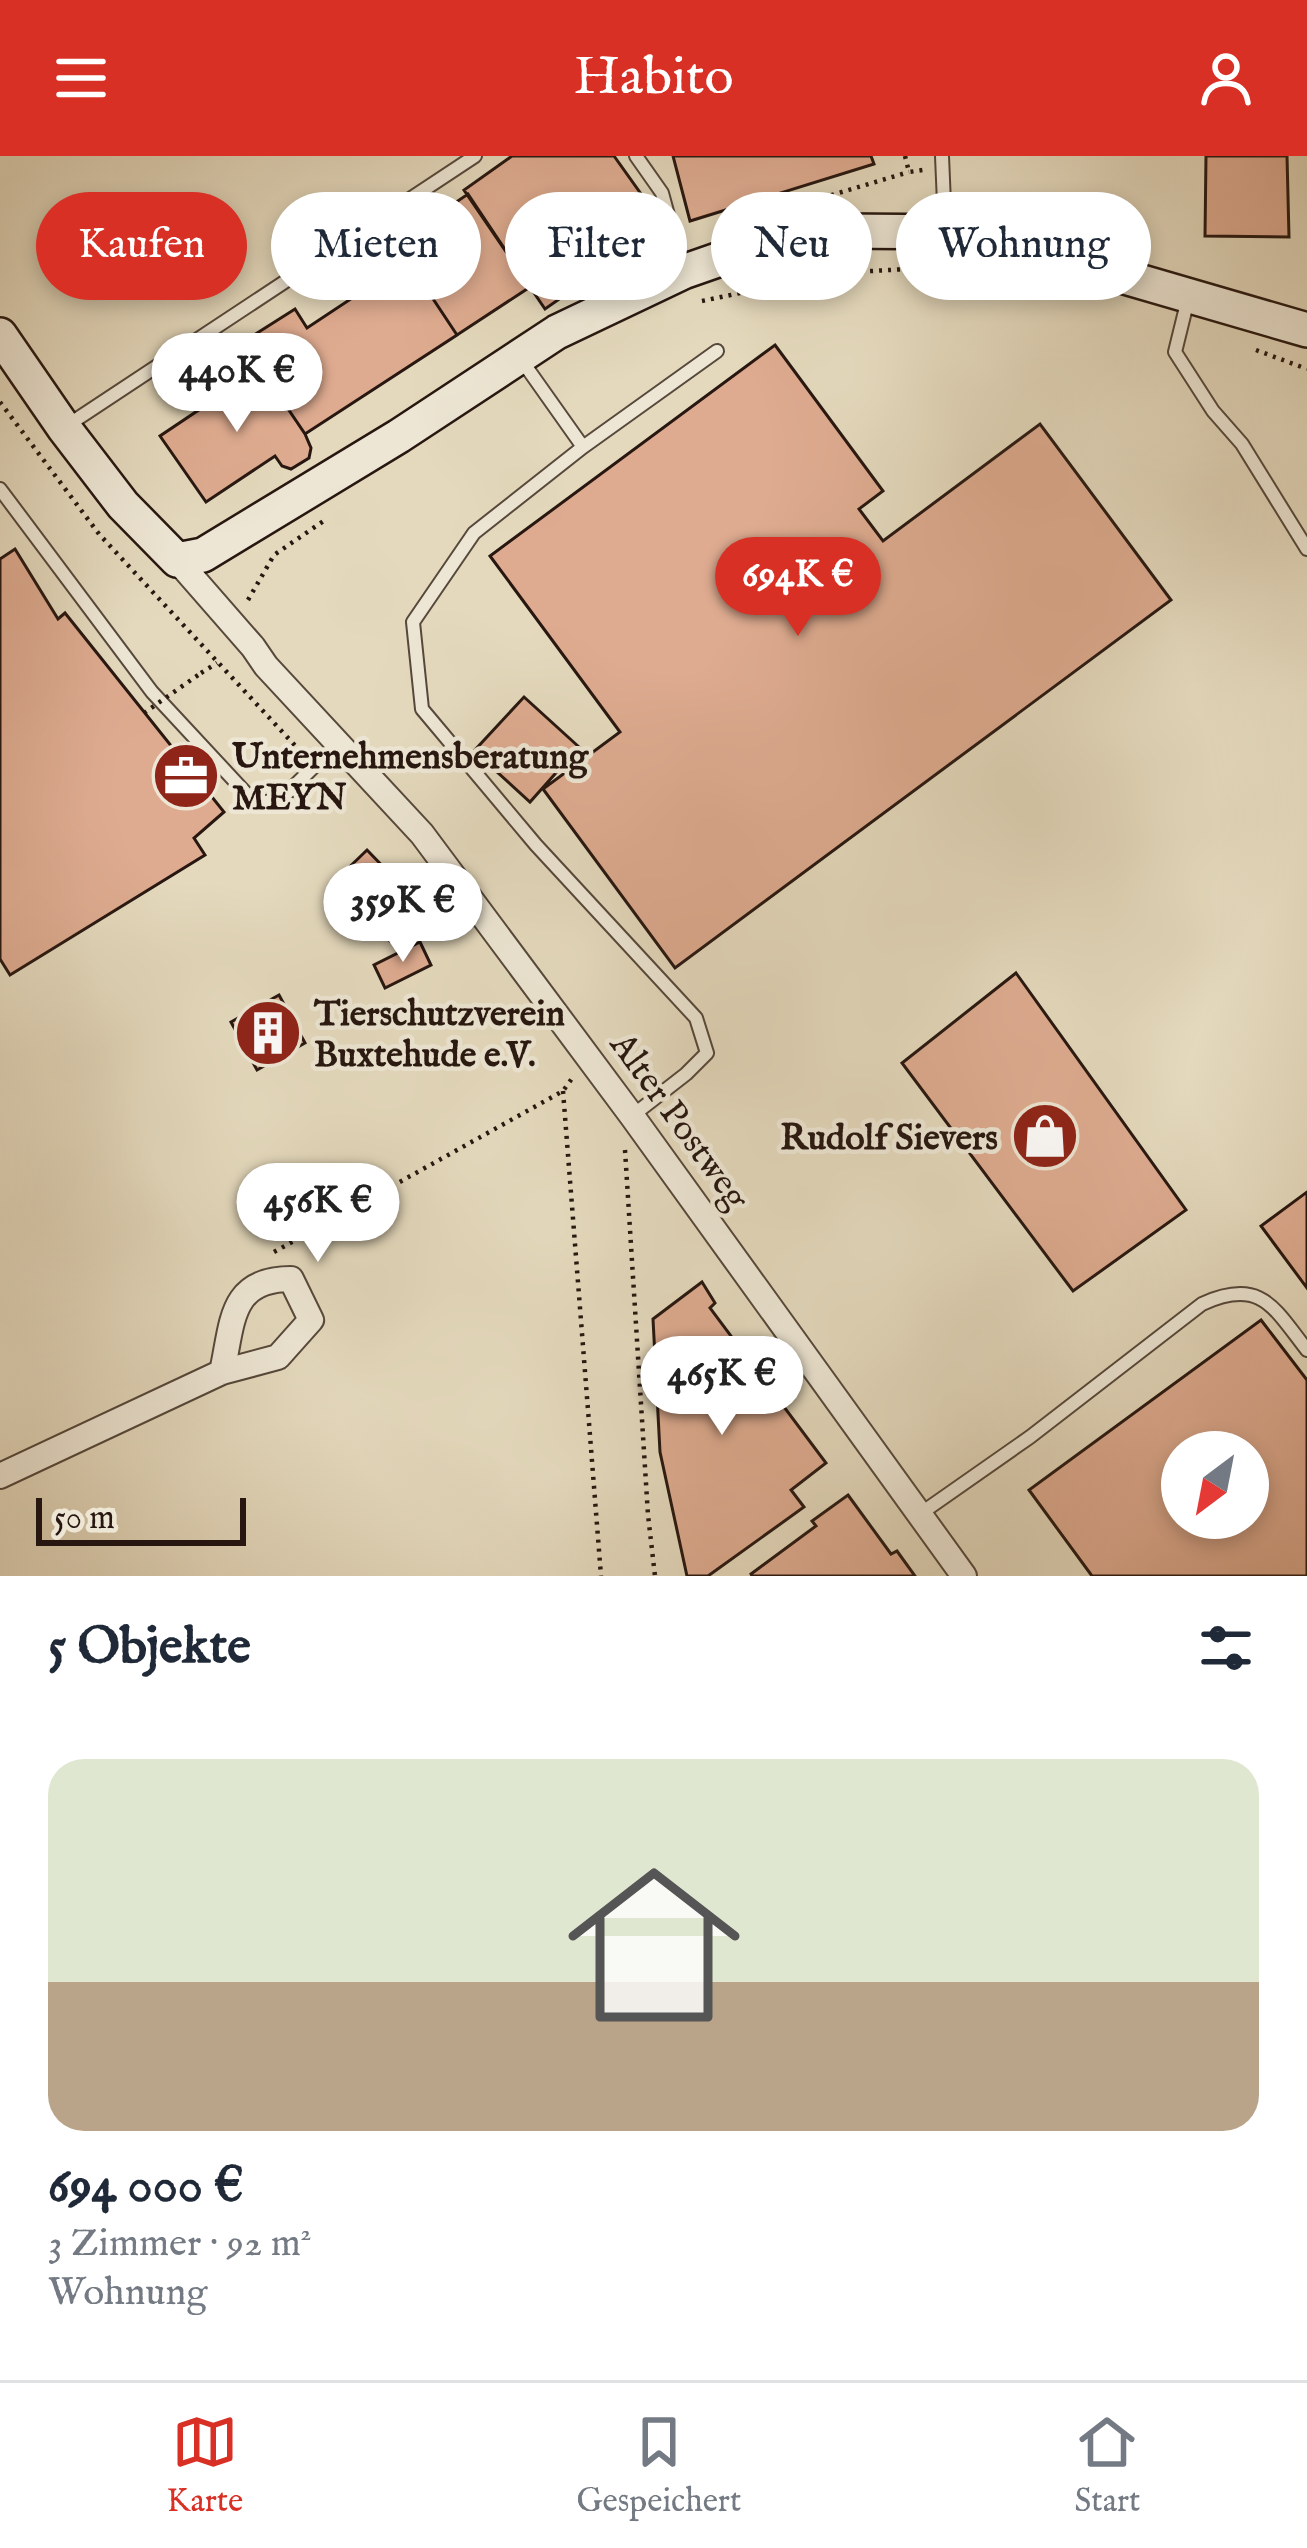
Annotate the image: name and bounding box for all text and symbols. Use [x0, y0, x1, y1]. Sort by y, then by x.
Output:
text: Habito [573, 44, 734, 113]
icon: menu [48, 45, 114, 111]
icon: person [1193, 45, 1259, 111]
chip: Kaufen [36, 192, 247, 300]
chip: Mieten [271, 192, 481, 300]
chip: Filter [505, 192, 687, 300]
chip: Neu [711, 192, 872, 300]
chip: Wohnung [896, 192, 1151, 300]
pin: 440K € [139, 333, 335, 435]
text: 440K € [179, 347, 295, 396]
pin: 694K € [700, 537, 896, 639]
text: 694K € [742, 551, 854, 600]
place label: Unternehmensberatung MEYN [232, 735, 589, 822]
office icon: Unternehmensberatung MEYN [151, 741, 221, 811]
pin: 359K € [305, 863, 501, 965]
text: 359K € [350, 877, 456, 926]
place label: Tierschutzverein Buxtehude e.V. [313, 992, 565, 1079]
building icon: Tierschutzverein Buxtehude e.V. [233, 998, 303, 1068]
street label: Alter Postweg [598, 1023, 759, 1220]
shop icon: Rudolf Sievers [1010, 1101, 1080, 1171]
place label: Rudolf Sievers [780, 1116, 998, 1162]
pin: 456K € [220, 1163, 416, 1265]
text: 456K € [263, 1177, 373, 1226]
pin: 465K € [624, 1336, 820, 1438]
text: 465K € [667, 1350, 777, 1399]
north arrow [1161, 1431, 1269, 1539]
map controls [1161, 1431, 1269, 1539]
scale bar [36, 1492, 246, 1545]
text: 50 m [54, 1498, 115, 1540]
icon: filters [1193, 1615, 1259, 1681]
text: 5 Objekte [48, 1616, 251, 1681]
icon: home [546, 1837, 762, 2053]
text: 694 000 € [48, 2155, 244, 2220]
text: 3 Zimmer · 92 m² [48, 2220, 312, 2269]
text: Wohnung [48, 2269, 207, 2318]
tab: Karte [167, 2409, 243, 2523]
tab: Gespeichert [576, 2409, 741, 2523]
tab: Start [1074, 2409, 1140, 2523]

